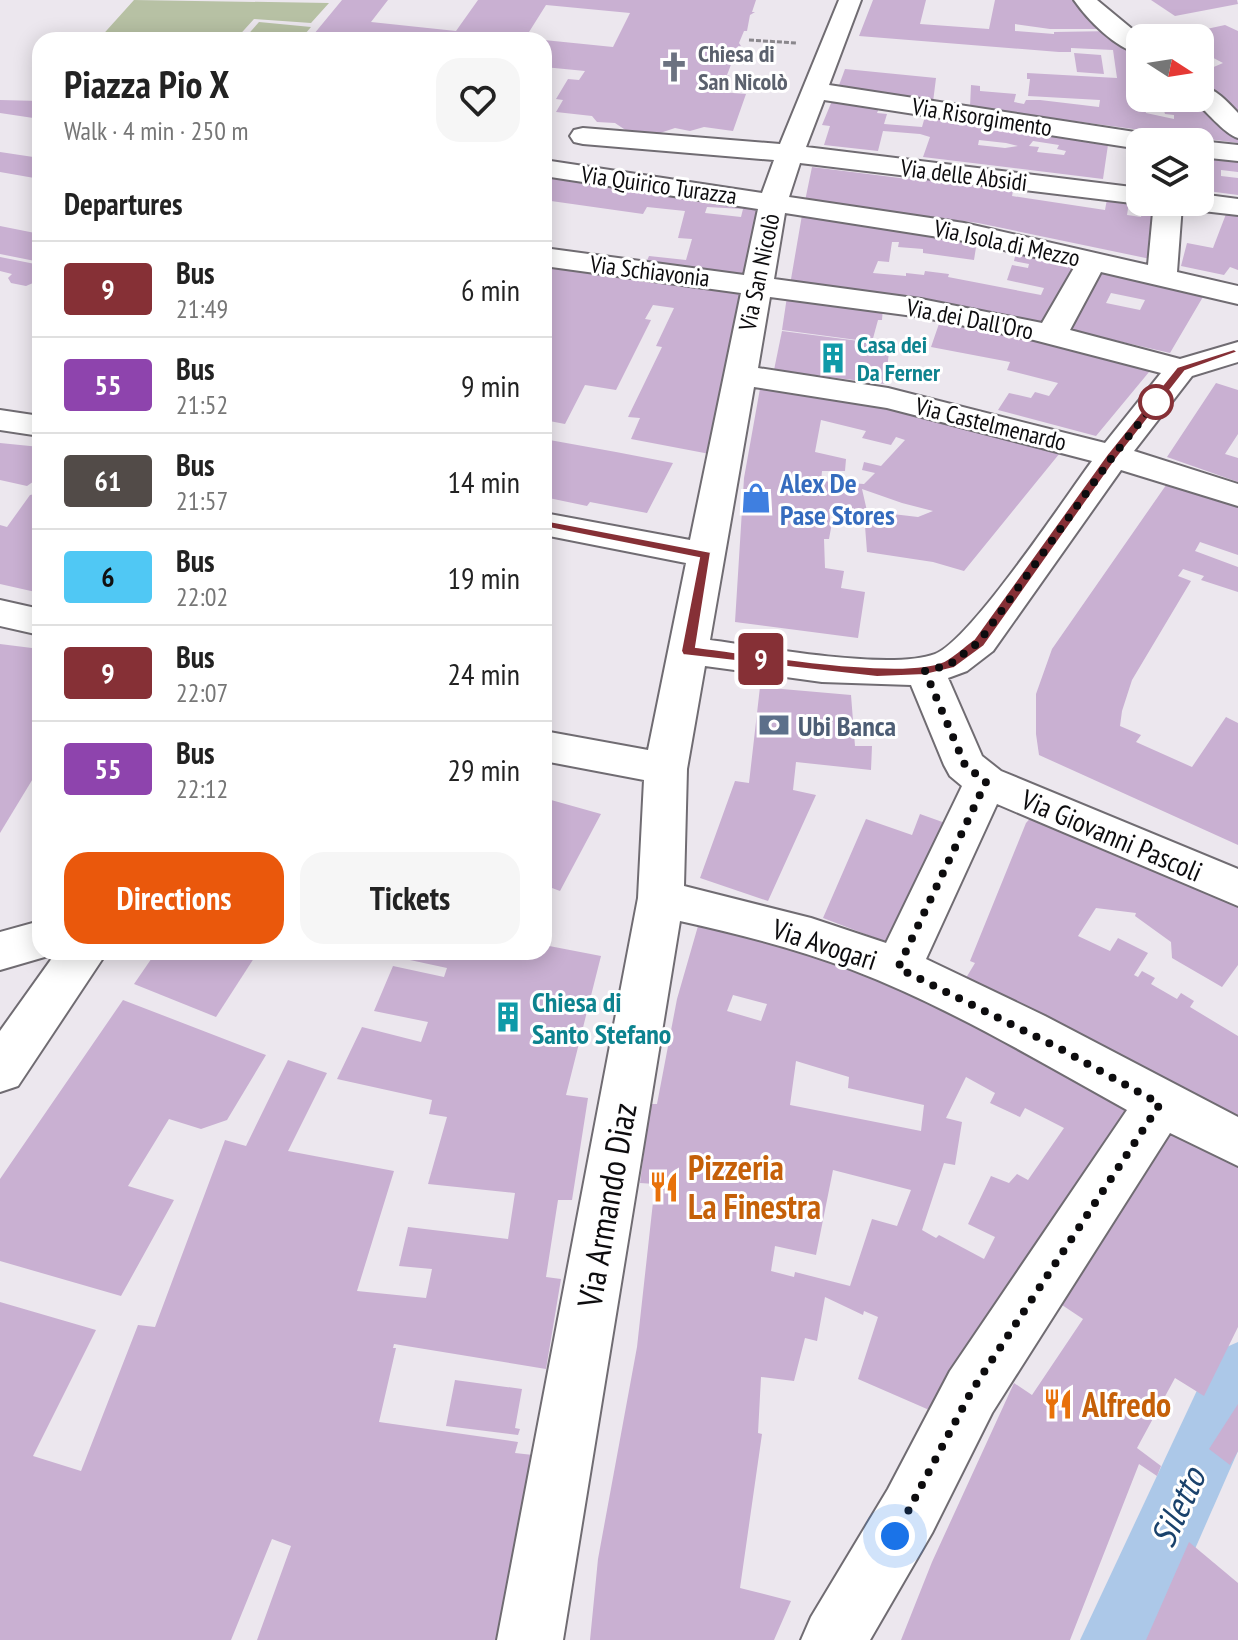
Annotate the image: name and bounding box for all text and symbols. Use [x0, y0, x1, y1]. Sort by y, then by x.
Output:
north arrow [1126, 24, 1214, 112]
map controls [1126, 24, 1214, 216]
place label: Chiesa di San Nicolò [698, 38, 788, 97]
church icon: Chiesa di San Nicolò [657, 50, 691, 84]
button: heart [436, 58, 520, 142]
text: Piazza Pio X [64, 59, 229, 108]
street label: Via Risorgimento [909, 90, 1054, 143]
text: Walk · 4 min · 250 m [64, 114, 248, 147]
button: layers [1126, 128, 1214, 216]
street label: Via delle Absidi [898, 152, 1029, 198]
street label: Via Quirico Turazza [578, 159, 739, 211]
text: Departures [64, 184, 182, 223]
street label: Via San Nicolò [731, 211, 787, 334]
street label: Via Isola di Mezzo [930, 212, 1083, 274]
street label: Via Schiavonia [587, 248, 712, 294]
text: Bus [176, 253, 215, 292]
text: 9 [101, 270, 115, 307]
text: 6 min [461, 270, 520, 309]
street label: Via dei Dall'Oro [903, 291, 1036, 346]
text: 21:49 [176, 292, 228, 325]
place label: Casa dei Da Ferner [857, 329, 941, 388]
building icon: Casa dei Da Ferner [816, 341, 850, 375]
text: Bus [176, 349, 215, 388]
text: 55 [95, 366, 121, 403]
text: 9 min [461, 366, 520, 405]
unlabelled marker [1139, 385, 1173, 419]
text: 21:52 [176, 388, 228, 421]
street label: Via Castelmenardo [911, 390, 1070, 458]
text: Bus [176, 445, 215, 484]
text: 61 [95, 462, 121, 499]
text: 14 min [447, 462, 520, 501]
place label: Alex De Pase Stores [779, 464, 895, 533]
shop icon: Alex De Pase Stores [739, 481, 773, 515]
text: 21:57 [176, 484, 228, 517]
text: Bus [176, 541, 215, 580]
text: 6 [101, 558, 115, 595]
text: 19 min [447, 558, 520, 597]
text: 22:02 [176, 580, 228, 613]
line badge: 9 [735, 633, 787, 685]
text: Bus [176, 637, 215, 676]
text: 9 [754, 640, 768, 677]
text: 9 [101, 654, 115, 691]
text: 24 min [447, 654, 520, 693]
text: 22:07 [176, 676, 228, 709]
place label: Ubi Banca [798, 707, 896, 744]
bank icon: Ubi Banca [757, 708, 791, 742]
text: Bus [176, 733, 215, 772]
text: 55 [95, 750, 121, 787]
text: 29 min [447, 750, 520, 789]
text: 22:12 [176, 772, 228, 805]
street label: Via Giovanni Pascoli [1015, 780, 1208, 890]
button: Directions [64, 852, 284, 944]
button: Tickets [300, 852, 520, 944]
street label: Via Avogari [767, 909, 882, 978]
place label: Chiesa di Santo Stefano [532, 983, 671, 1052]
building icon: Chiesa di Santo Stefano [491, 1000, 525, 1034]
street label: Via Armando Diaz [566, 1099, 646, 1312]
place label: Pizzeria La Finestra [688, 1145, 821, 1228]
restaurant icon: Pizzeria La Finestra [647, 1170, 681, 1204]
place label: Alfredo [1081, 1382, 1171, 1426]
restaurant icon: Alfredo [1041, 1387, 1075, 1421]
water label: Siletto [1138, 1458, 1217, 1554]
your location [875, 1516, 915, 1556]

